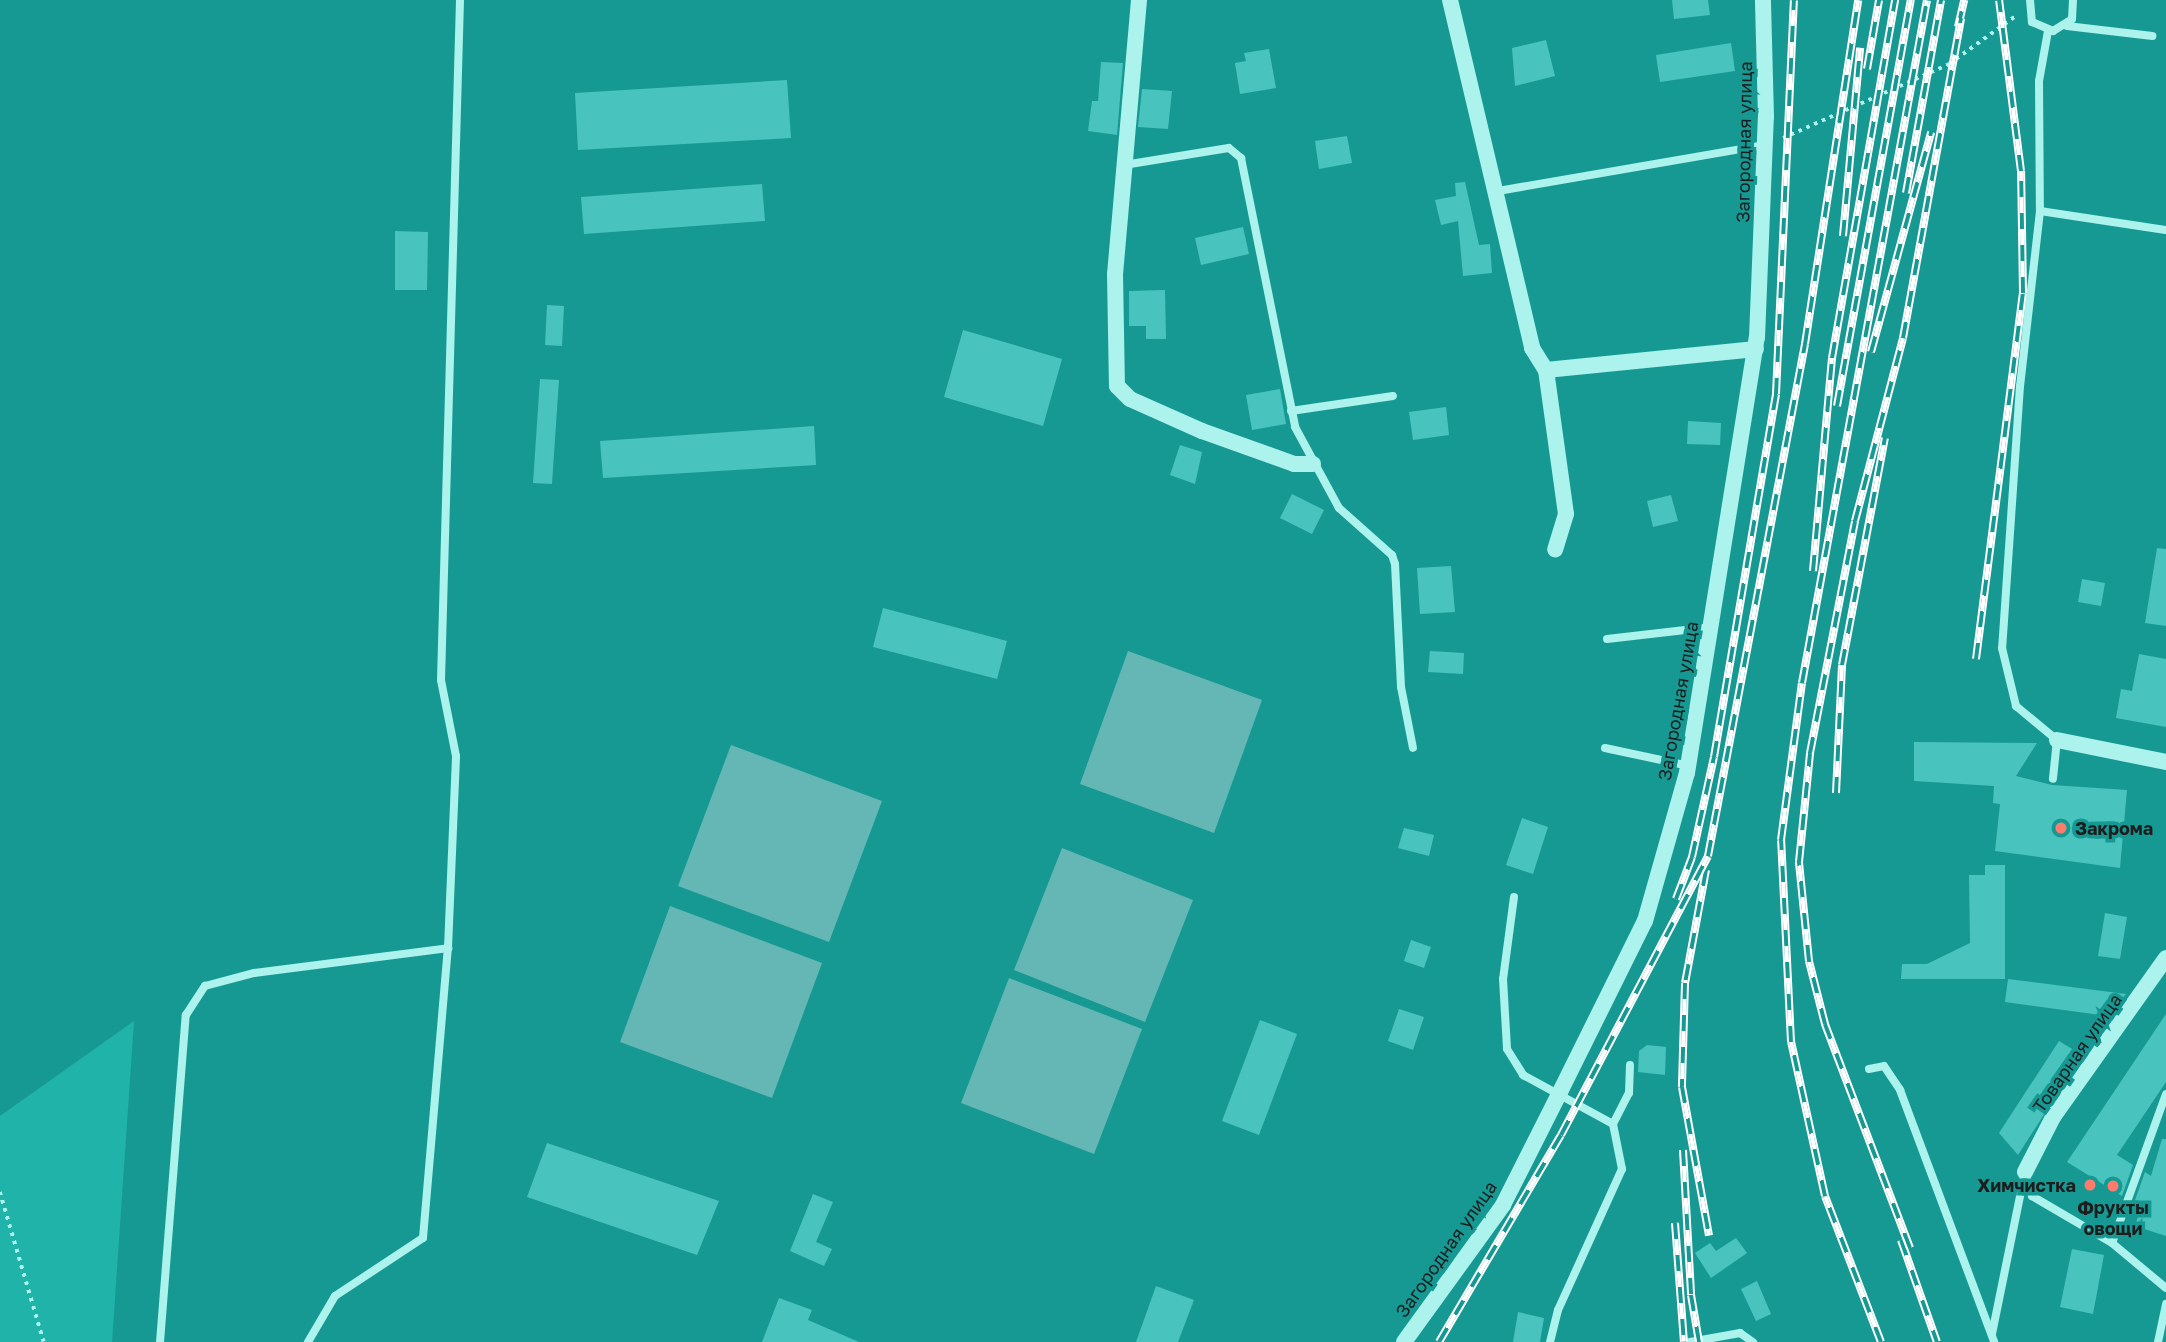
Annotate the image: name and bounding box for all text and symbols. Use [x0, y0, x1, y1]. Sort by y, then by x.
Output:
street label: Загородная улица [1732, 61, 1756, 223]
street label: Загородная улица [1653, 619, 1703, 783]
place label: Закрома [2075, 817, 2153, 839]
marker: Закрома [2053, 820, 2069, 836]
street label: Товарная улица [2028, 989, 2126, 1117]
place label: Химчистка [1977, 1174, 2076, 1196]
street label: Загородная улица [1391, 1177, 1501, 1321]
marker: Химчистка [2082, 1177, 2098, 1193]
marker: Фрукты овощи [2105, 1178, 2121, 1194]
place label: Фрукты овощи [2077, 1197, 2149, 1240]

